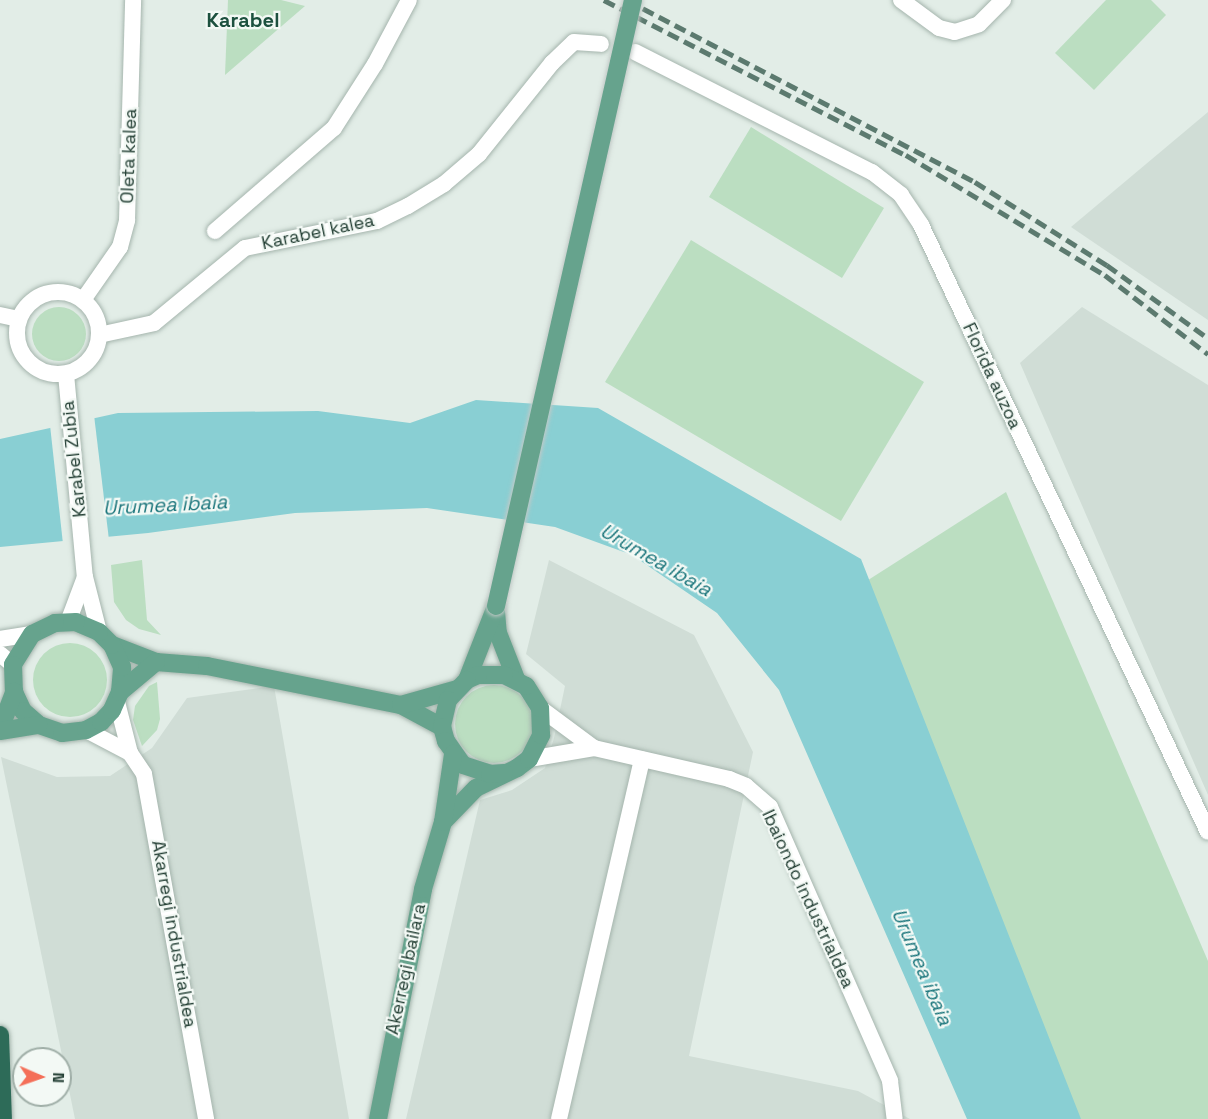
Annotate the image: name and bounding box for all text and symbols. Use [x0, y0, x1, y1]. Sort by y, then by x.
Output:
district label: Karabel [207, 8, 279, 32]
street label: Oleta kalea [117, 108, 141, 204]
street label: Karabel kalea [260, 210, 376, 254]
street label: Florida auzoa [958, 319, 1026, 433]
street label: Karabel Zubia [57, 400, 91, 518]
water label: Urumea ibaia [102, 490, 228, 520]
water label: Urumea ibaia [596, 518, 716, 602]
street label: Ibaiondo industrialdea [757, 806, 859, 992]
street label: Akarregi industrialdea [147, 839, 201, 1029]
street label: Akerregi bailara [382, 901, 430, 1037]
water label: Urumea ibaia [887, 905, 957, 1029]
north arrow [12, 1047, 72, 1107]
text: N [48, 1072, 69, 1083]

